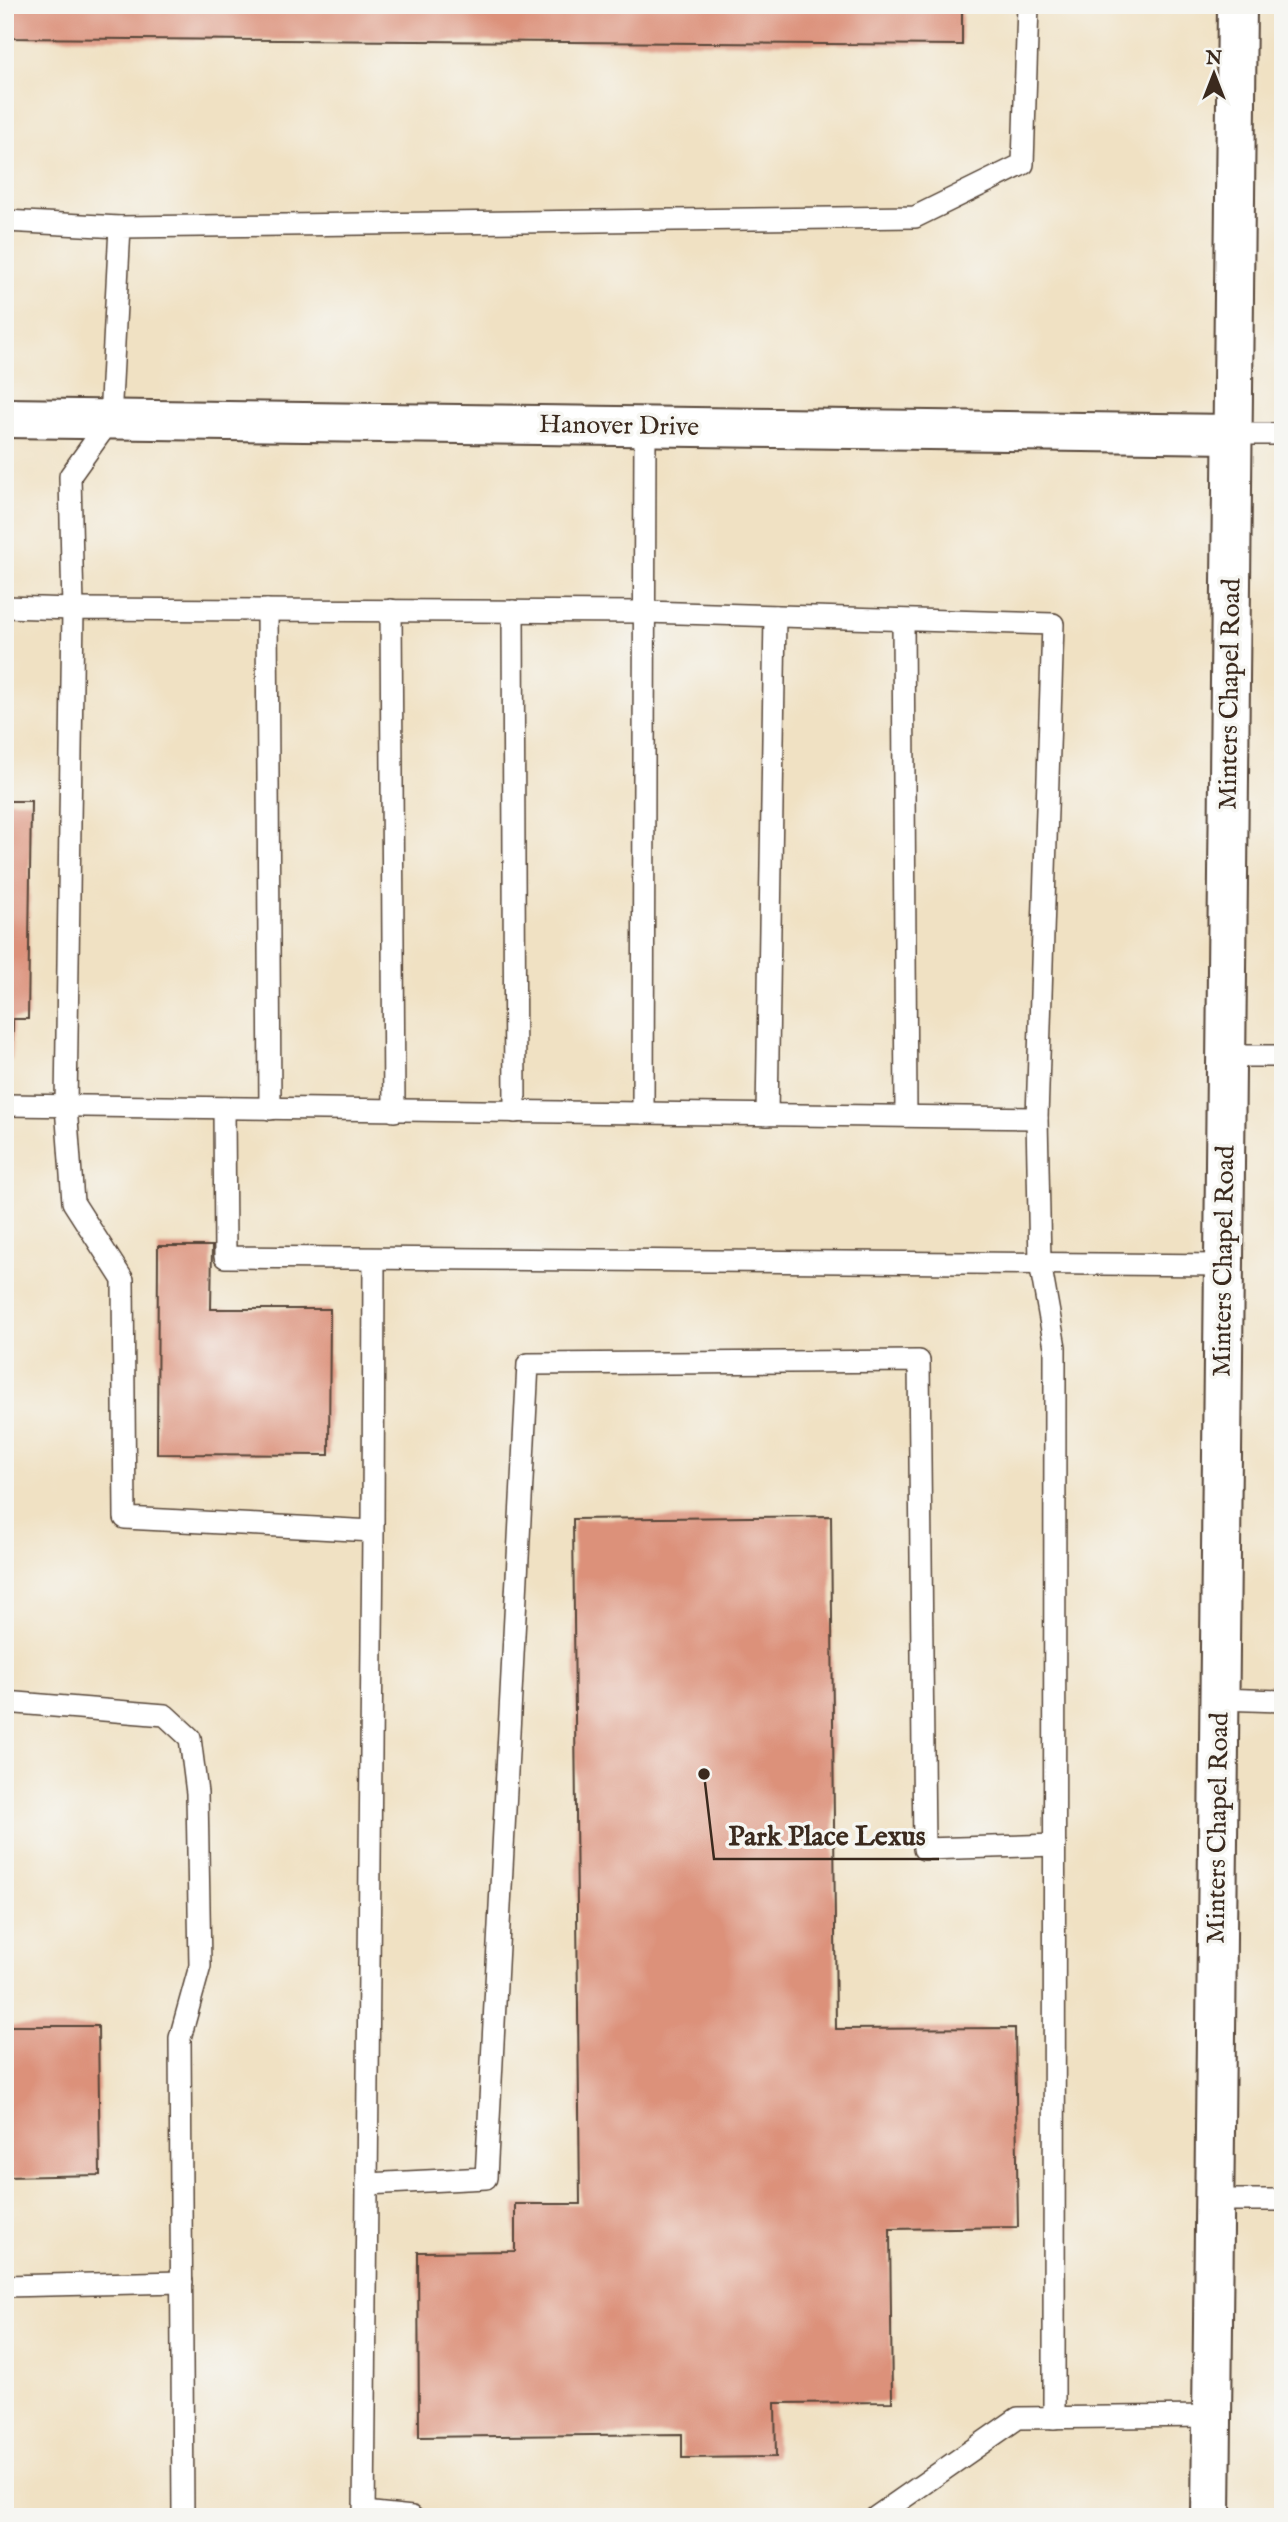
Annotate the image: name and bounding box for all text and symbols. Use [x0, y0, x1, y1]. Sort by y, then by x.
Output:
north arrow [1180, 38, 1250, 108]
text: N [1205, 47, 1223, 71]
street label: Hanover Drive [539, 408, 699, 444]
street label: Minters Chapel Road [1211, 578, 1249, 810]
street label: Minters Chapel Road [1205, 1145, 1243, 1377]
street label: Minters Chapel Road [1199, 1712, 1237, 1944]
callout: Park Place Lexus [714, 1810, 939, 1859]
text: Park Place Lexus [728, 1820, 926, 1855]

